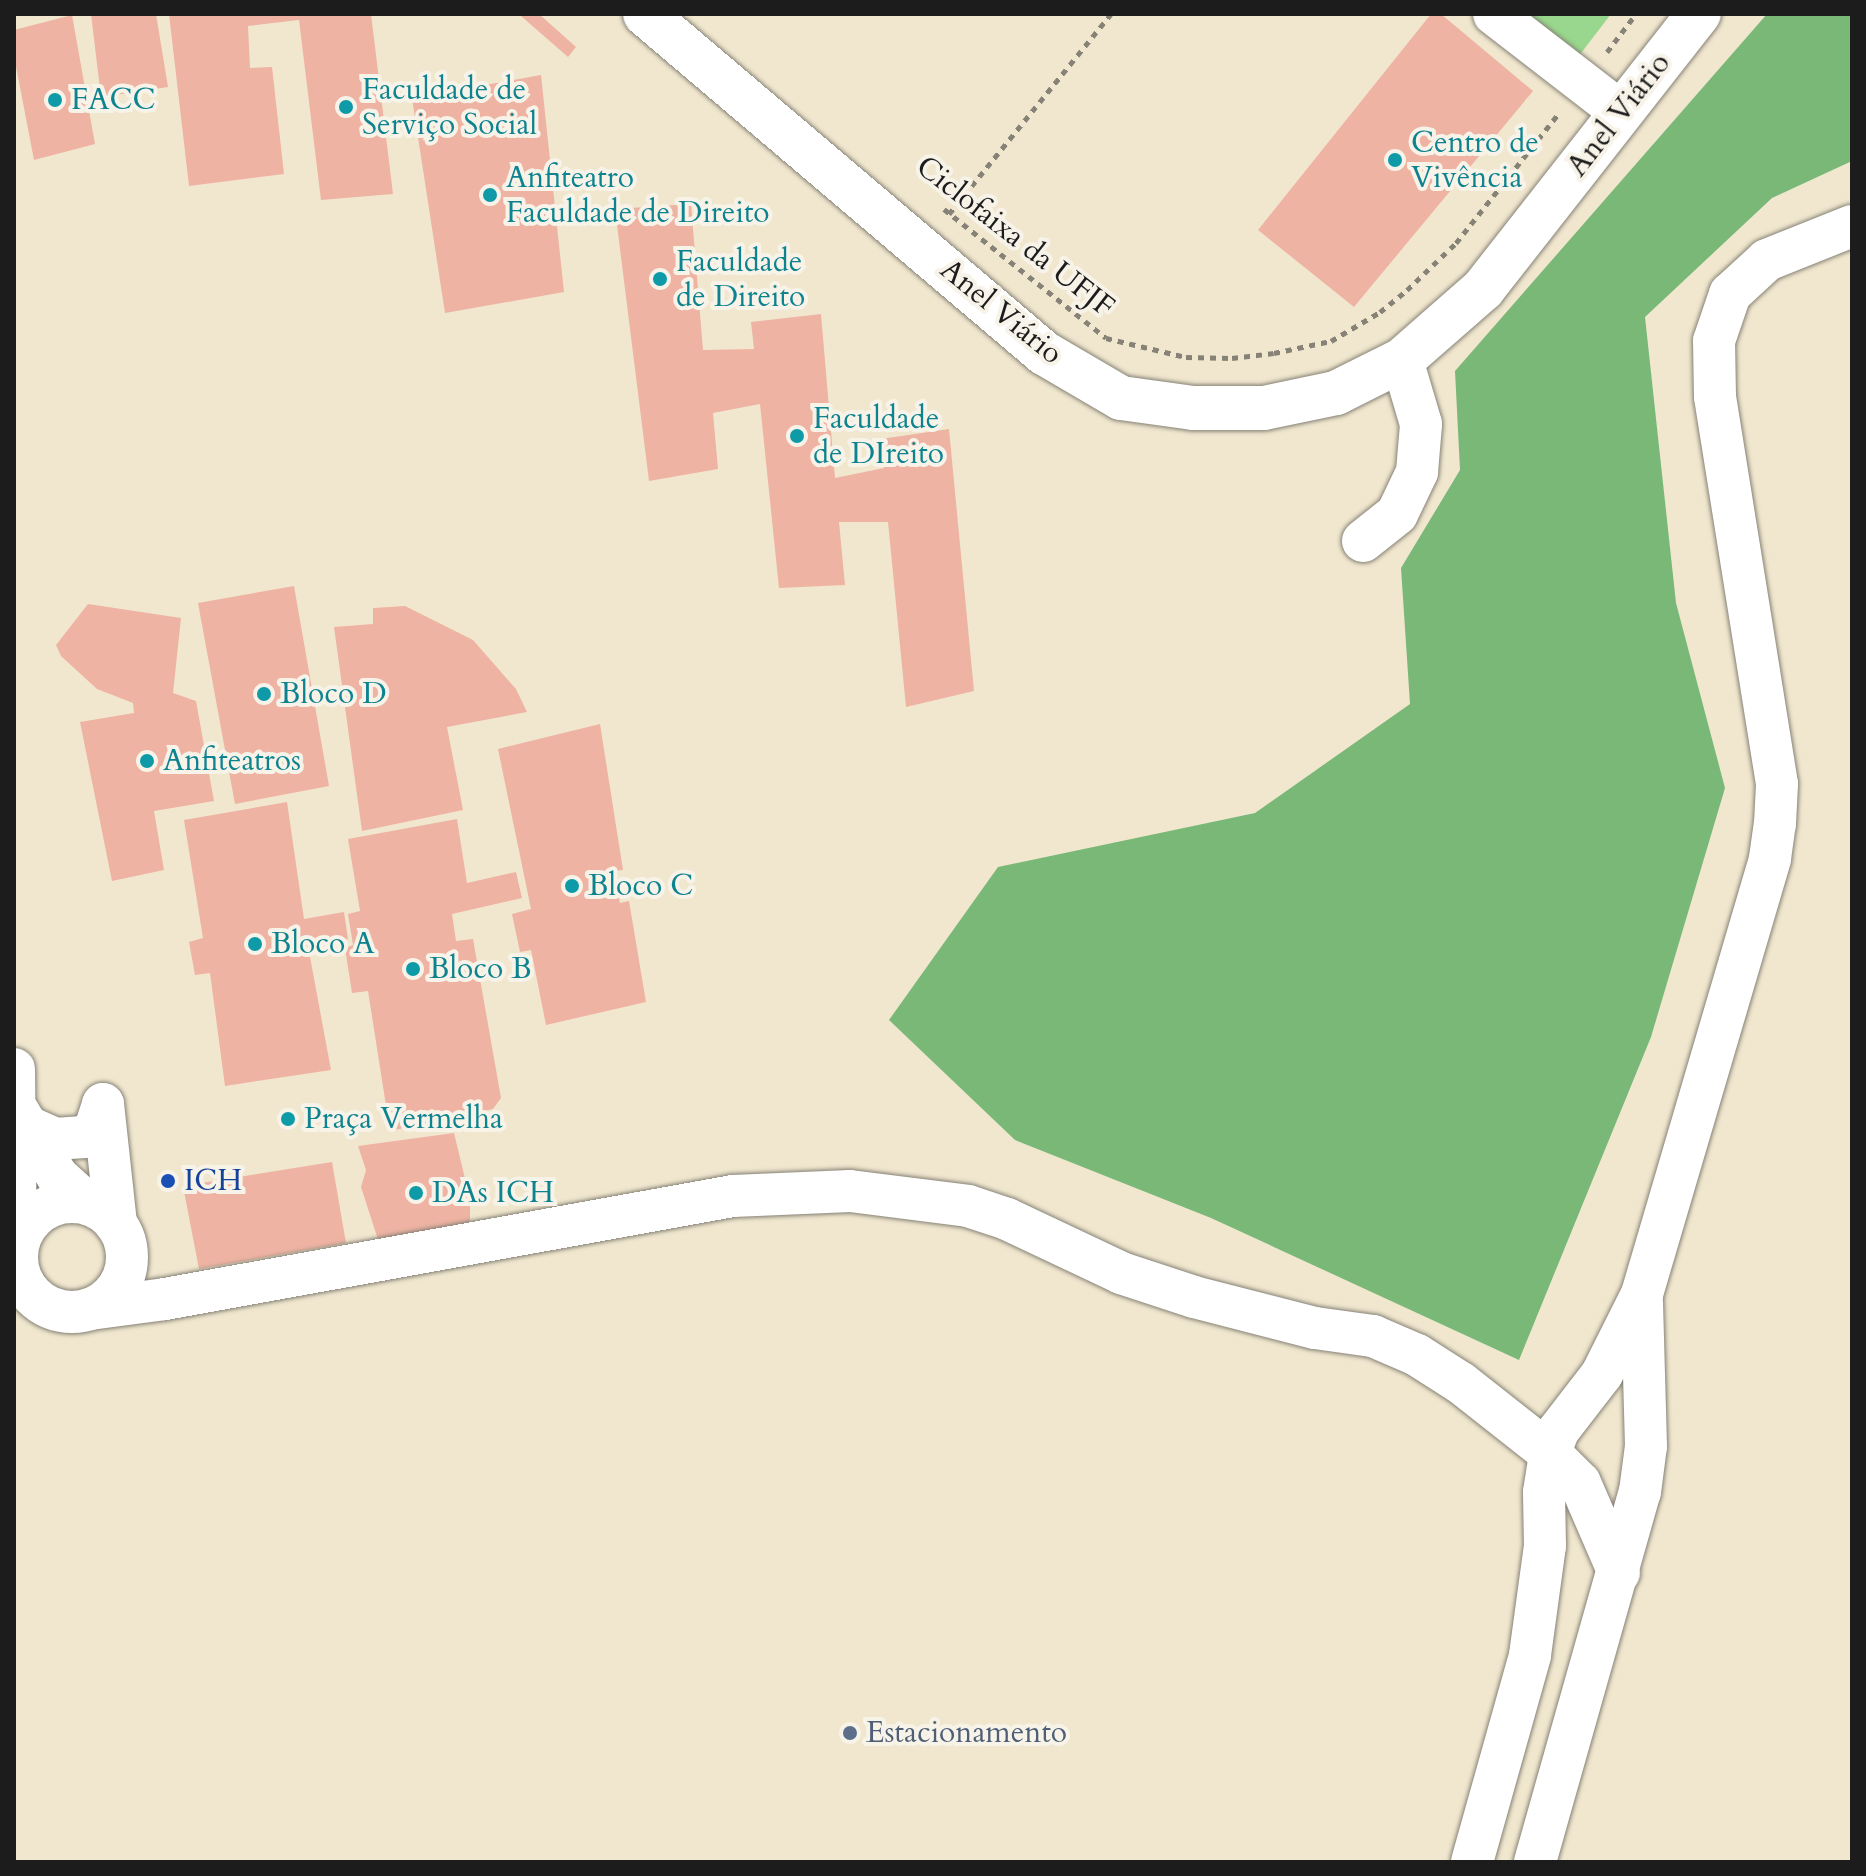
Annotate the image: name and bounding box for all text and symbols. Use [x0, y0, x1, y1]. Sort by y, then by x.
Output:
street label: Anel Viário [1560, 46, 1678, 184]
place label: Faculdade de Serviço Social [362, 72, 537, 142]
place label: FACC [71, 82, 155, 118]
marker: FACC [46, 91, 64, 109]
marker: Faculdade de Serviço Social [337, 98, 355, 116]
place label: Centro de Vivência [1411, 125, 1539, 196]
street label: Ciclofaixa da UFJF [909, 149, 1121, 325]
marker: Centro de Vivência [1386, 151, 1404, 169]
place label: Anfiteatro Faculdade de Direito [506, 160, 770, 230]
marker: Anfiteatro Faculdade de Direito [481, 186, 499, 204]
place label: Faculdade de Direito [676, 244, 805, 314]
street label: Anel Viário [933, 252, 1069, 372]
marker: Faculdade de Direito [651, 270, 669, 288]
place label: Faculdade de DIreito [813, 401, 944, 472]
marker: Faculdade de DIreito [788, 427, 806, 445]
place label: Bloco D [280, 676, 387, 712]
marker: Bloco D [255, 685, 273, 703]
place label: Anfiteatros [163, 743, 301, 779]
marker: Anfiteatros [138, 752, 156, 770]
place label: Bloco C [588, 868, 693, 904]
marker: Bloco C [563, 877, 581, 895]
place label: Bloco A [271, 926, 375, 962]
marker: Bloco A [246, 935, 264, 953]
place label: Bloco B [429, 951, 532, 987]
marker: Bloco B [404, 960, 422, 978]
place label: Praça Vermelha [304, 1101, 503, 1137]
marker: Praça Vermelha [279, 1110, 297, 1128]
place label: ICH [184, 1163, 242, 1199]
marker: ICH [159, 1172, 177, 1190]
place label: DAs ICH [432, 1175, 554, 1211]
marker: DAs ICH [407, 1184, 425, 1202]
place label: Estacionamento [866, 1715, 1067, 1751]
marker: Estacionamento [841, 1724, 859, 1742]

